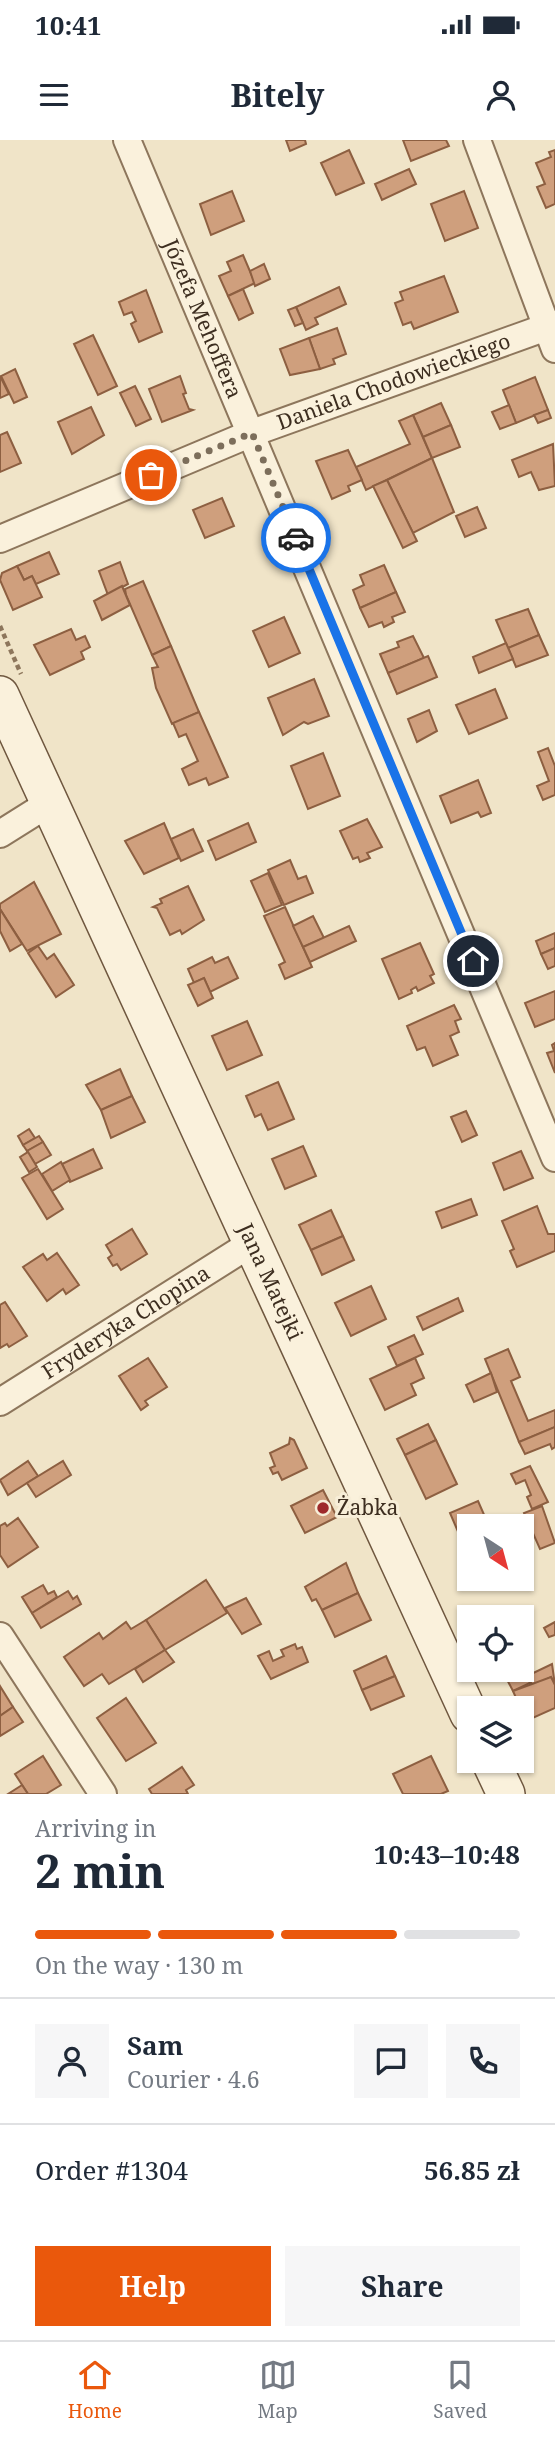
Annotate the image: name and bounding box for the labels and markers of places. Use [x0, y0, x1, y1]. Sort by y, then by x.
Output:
pin [121, 445, 181, 505]
pin [443, 931, 503, 991]
place label: Żabka [337, 1493, 398, 1521]
marker: Żabka [315, 1500, 331, 1516]

